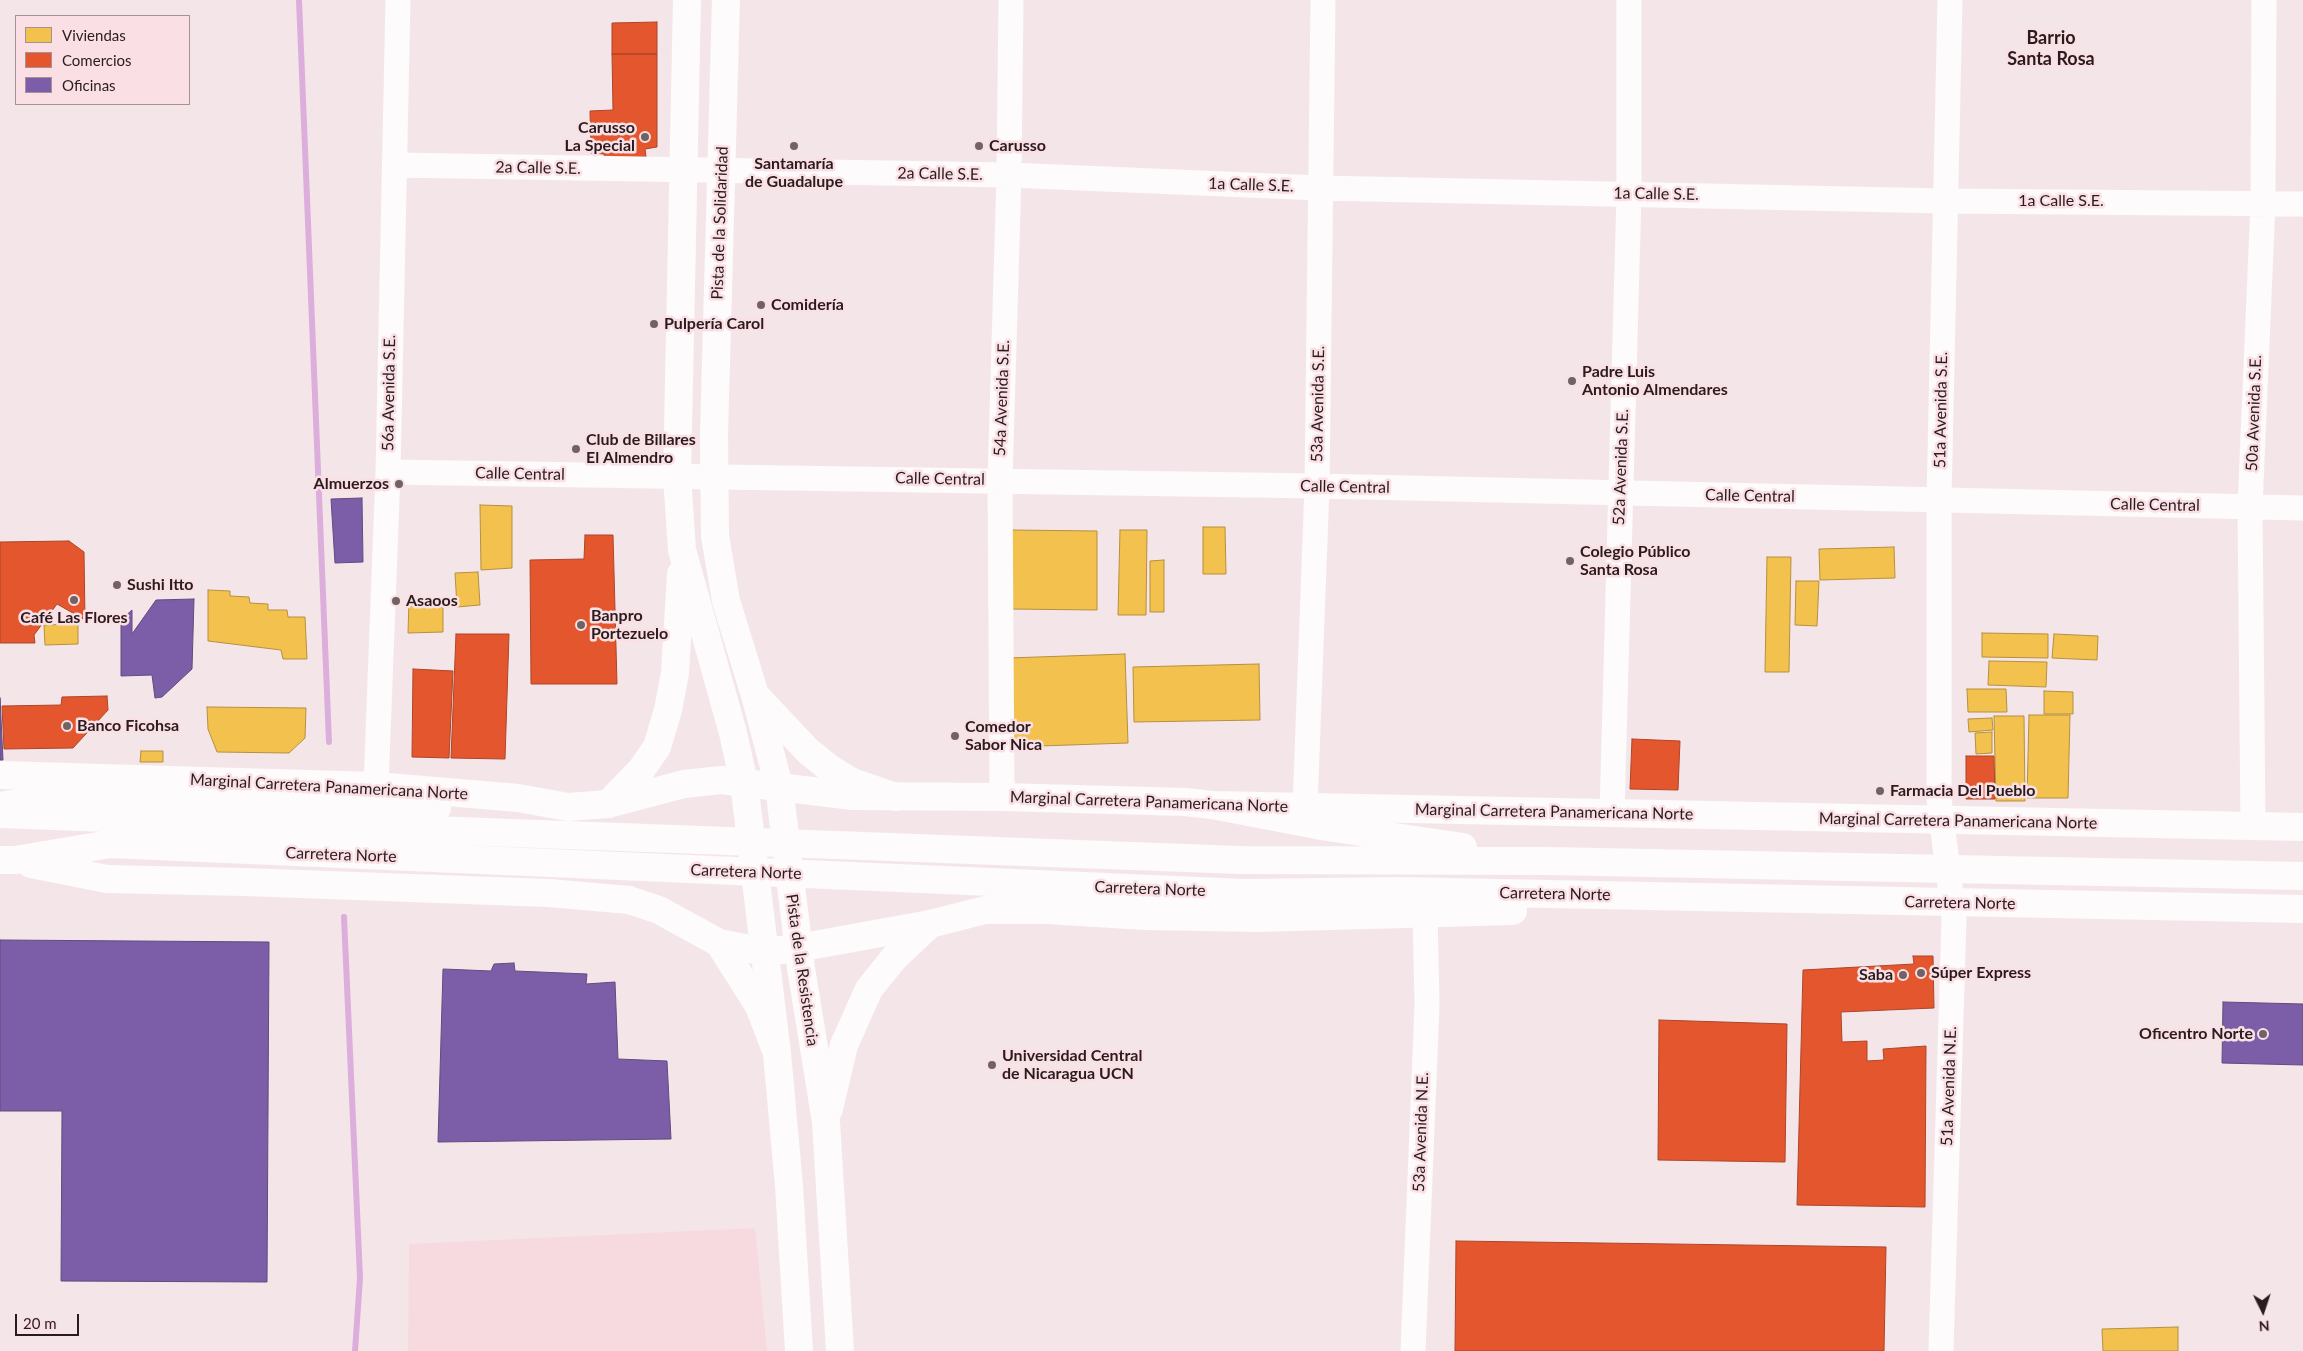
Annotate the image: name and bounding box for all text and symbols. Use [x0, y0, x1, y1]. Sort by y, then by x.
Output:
legend [15, 15, 190, 105]
text: Viviendas [62, 26, 126, 44]
district label: Barrio Santa Rosa [2007, 27, 2095, 70]
text: Comercios [62, 51, 132, 69]
text: Oficinas [62, 76, 116, 94]
place label: Carusso La Special [565, 118, 635, 156]
marker: Carusso La Special [639, 131, 651, 143]
place label: Carusso [989, 136, 1046, 156]
marker: Santamaría de Guadalupe [788, 140, 800, 152]
marker: Carusso [973, 140, 985, 152]
street label: Pista de la Solidaridad [708, 146, 732, 300]
place label: Santamaría de Guadalupe [745, 154, 843, 192]
street label: 2a Calle S.E. [495, 158, 581, 178]
street label: 2a Calle S.E. [897, 164, 983, 184]
street label: 1a Calle S.E. [1208, 174, 1294, 196]
street label: 1a Calle S.E. [1613, 184, 1699, 204]
street label: 1a Calle S.E. [2018, 191, 2104, 211]
place label: Comidería [771, 295, 844, 315]
marker: Comidería [755, 299, 767, 311]
place label: Pulpería Carol [664, 314, 764, 334]
marker: Pulpería Carol [648, 318, 660, 330]
street label: 56a Avenida S.E. [378, 335, 400, 451]
street label: 54a Avenida S.E. [990, 339, 1014, 457]
street label: 53a Avenida S.E. [1307, 346, 1329, 462]
street label: 51a Avenida S.E. [1930, 352, 1952, 468]
street label: 50a Avenida S.E. [2242, 354, 2266, 472]
place label: Padre Luis Antonio Almendares [1582, 362, 1728, 400]
marker: Padre Luis Antonio Almendares [1566, 375, 1578, 387]
street label: 52a Avenida S.E. [1609, 408, 1633, 526]
place label: Club de Billares El Almendro [586, 430, 696, 468]
marker: Club de Billares El Almendro [570, 443, 582, 455]
street label: Calle Central [475, 464, 565, 484]
street label: Calle Central [895, 469, 985, 489]
place label: Almuerzos [314, 474, 389, 494]
street label: Calle Central [1300, 477, 1390, 497]
marker: Almuerzos [393, 478, 405, 490]
street label: Calle Central [1705, 486, 1795, 506]
street label: Calle Central [2110, 495, 2200, 515]
place label: Colegio Público Santa Rosa [1580, 542, 1690, 580]
marker: Colegio Público Santa Rosa [1564, 555, 1576, 567]
place label: Sushi Itto [127, 575, 194, 595]
marker: Sushi Itto [111, 579, 123, 591]
place label: Asaoos [406, 591, 458, 611]
marker: Café Las Flores [68, 594, 80, 606]
marker: Asaoos [390, 595, 402, 607]
place label: Banpro Portezuelo [591, 606, 668, 644]
place label: Café Las Flores [20, 608, 128, 628]
marker: Banpro Portezuelo [575, 619, 587, 631]
place label: Banco Ficohsa [77, 716, 179, 736]
place label: Comedor Sabor Nica [965, 717, 1042, 755]
marker: Banco Ficohsa [61, 720, 73, 732]
marker: Comedor Sabor Nica [949, 730, 961, 742]
street label: Marginal Carretera Panamericana Norte [189, 770, 469, 804]
place label: Farmacia Del Pueblo [1890, 781, 2036, 801]
marker: Farmacia Del Pueblo [1874, 785, 1886, 797]
street label: Marginal Carretera Panamericana Norte [1010, 788, 1288, 816]
street label: Marginal Carretera Panamericana Norte [1415, 800, 1693, 824]
street label: Marginal Carretera Panamericana Norte [1819, 809, 2097, 833]
street label: Carretera Norte [285, 843, 397, 867]
street label: Carretera Norte [690, 860, 802, 884]
street label: Carretera Norte [1094, 877, 1206, 901]
street label: Carretera Norte [1499, 883, 1611, 905]
street label: Carretera Norte [1904, 892, 2016, 914]
street label: Pista de la Resistencia [782, 893, 822, 1047]
place label: Súper Express [1931, 963, 2031, 983]
place label: Saba [1859, 965, 1893, 985]
marker: Súper Express [1915, 967, 1927, 979]
marker: Saba [1897, 969, 1909, 981]
place label: Oficentro Norte [2139, 1024, 2253, 1044]
street label: 51a Avenida N.E. [1937, 1026, 1961, 1146]
marker: Oficentro Norte [2257, 1028, 2269, 1040]
place label: Universidad Central de Nicaragua UCN [1002, 1046, 1142, 1084]
marker: Universidad Central de Nicaragua UCN [986, 1059, 998, 1071]
street label: 53a Avenida N.E. [1409, 1072, 1433, 1192]
north arrow [2238, 1286, 2288, 1336]
scale bar [18, 1304, 81, 1336]
text: 20 m [23, 1314, 57, 1332]
text: N [2258, 1318, 2270, 1335]

